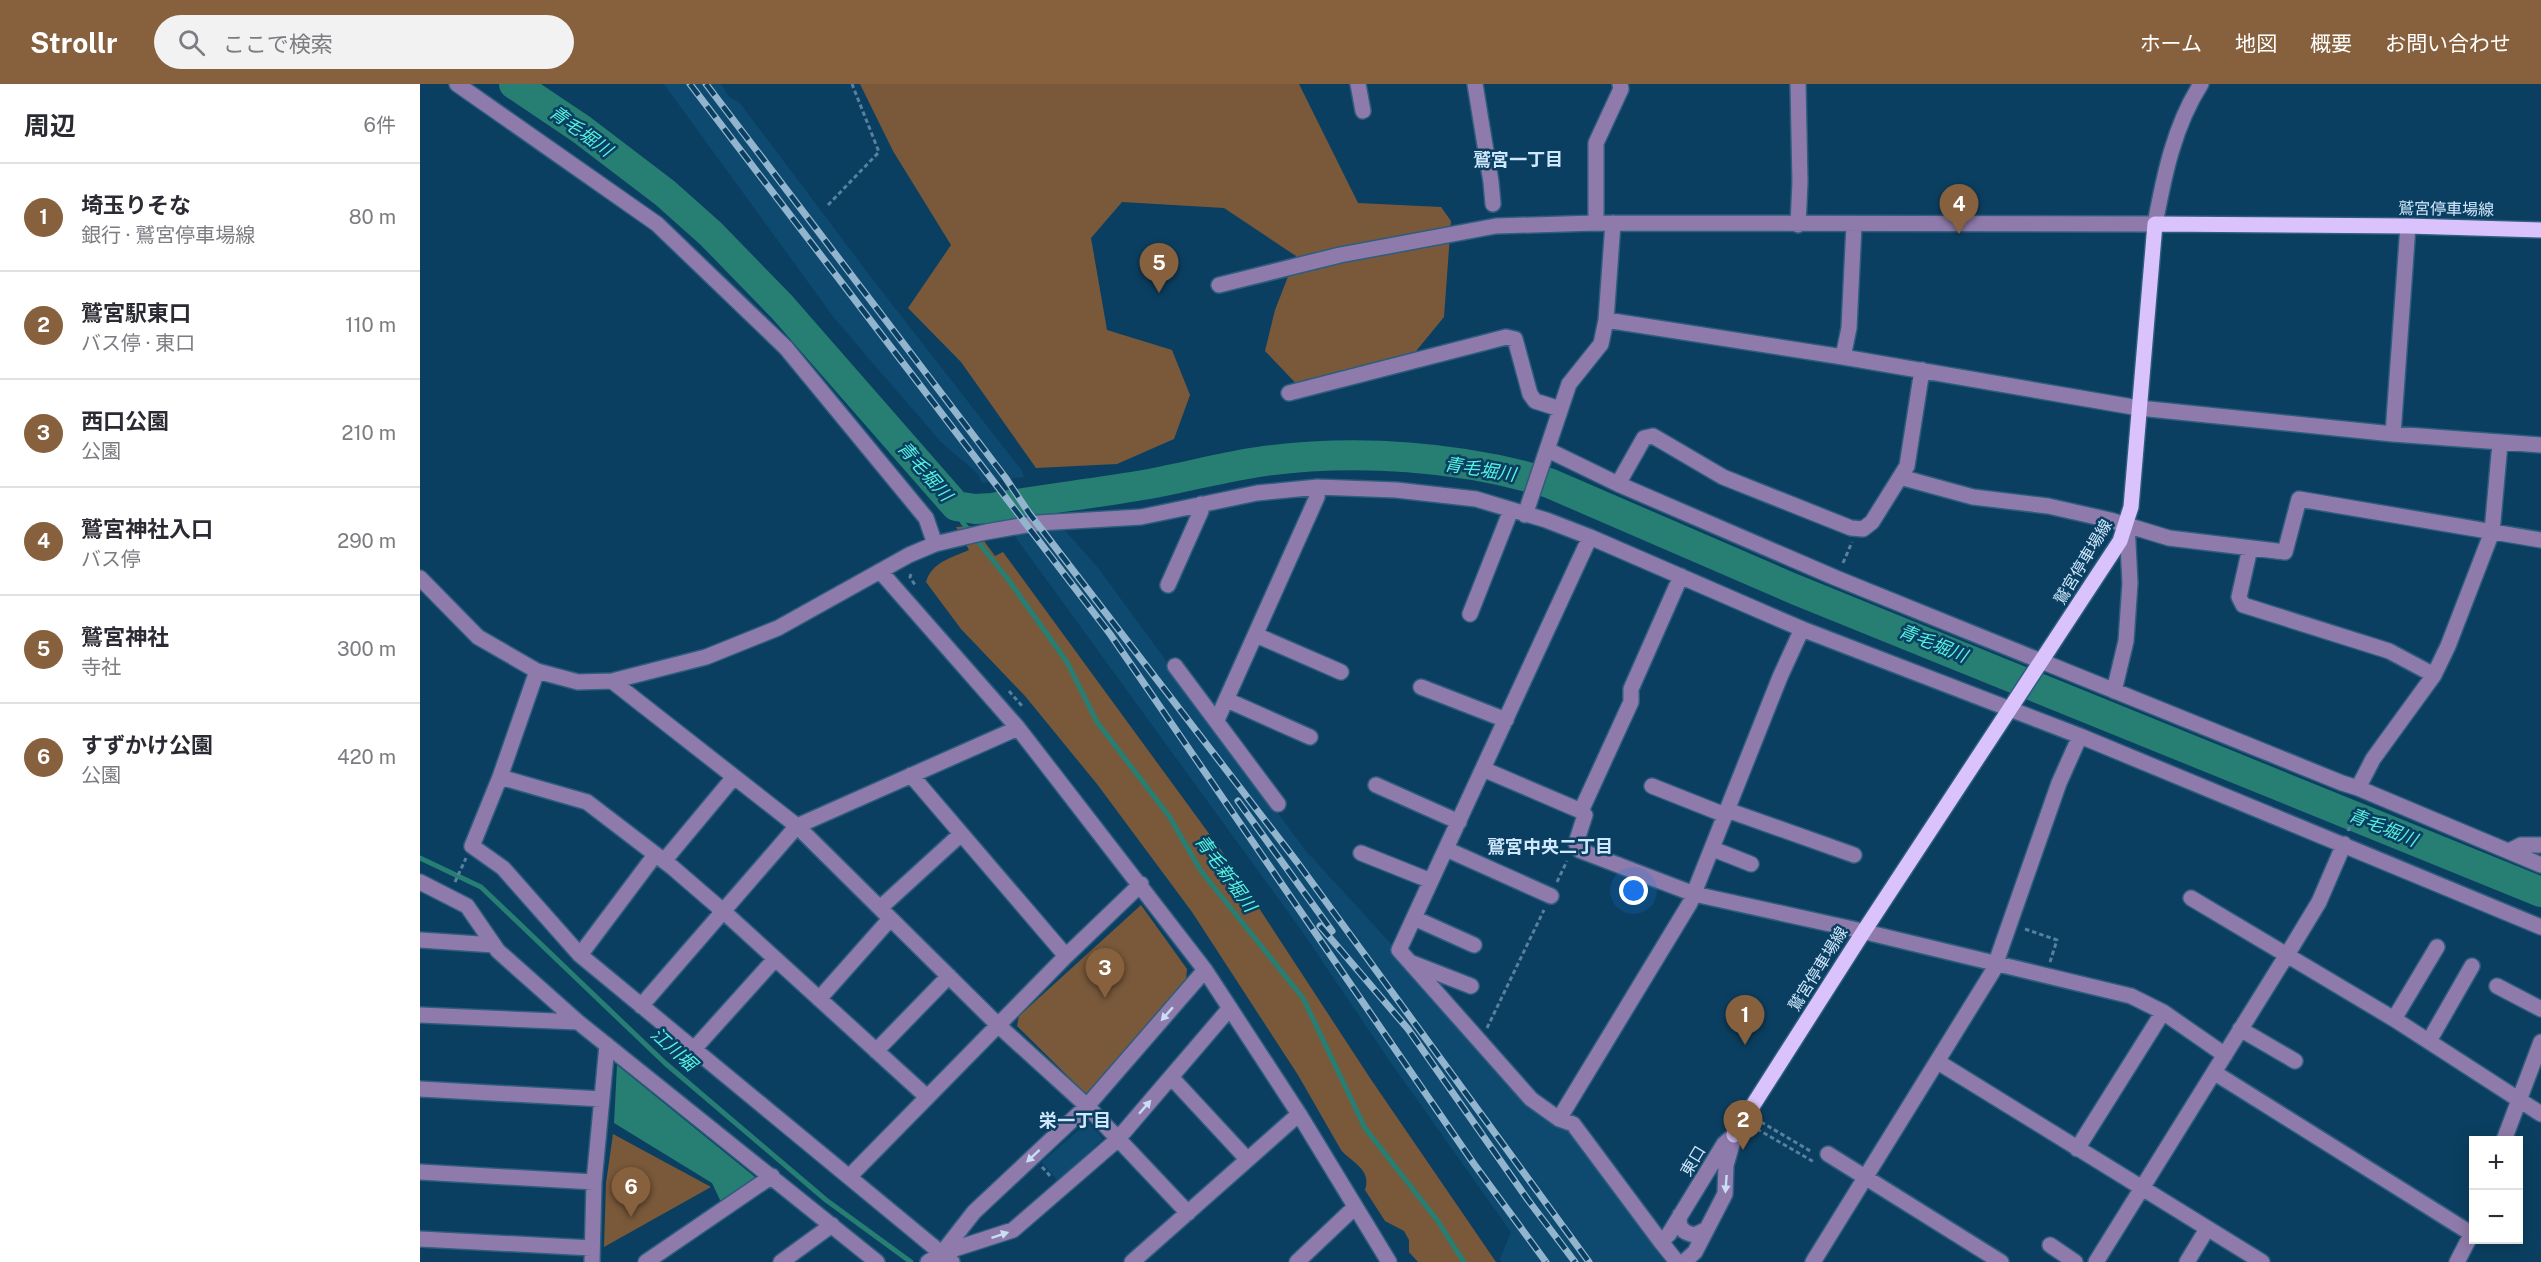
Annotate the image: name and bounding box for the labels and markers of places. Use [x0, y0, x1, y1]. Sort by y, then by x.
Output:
pin: 4 [1940, 184, 1978, 234]
pin: 5 [1140, 244, 1178, 293]
pin: 3 [1086, 948, 1124, 998]
pin: 1 [1726, 996, 1764, 1045]
pin: 2 [1724, 1100, 1762, 1150]
pin: 6 [612, 1168, 650, 1217]

